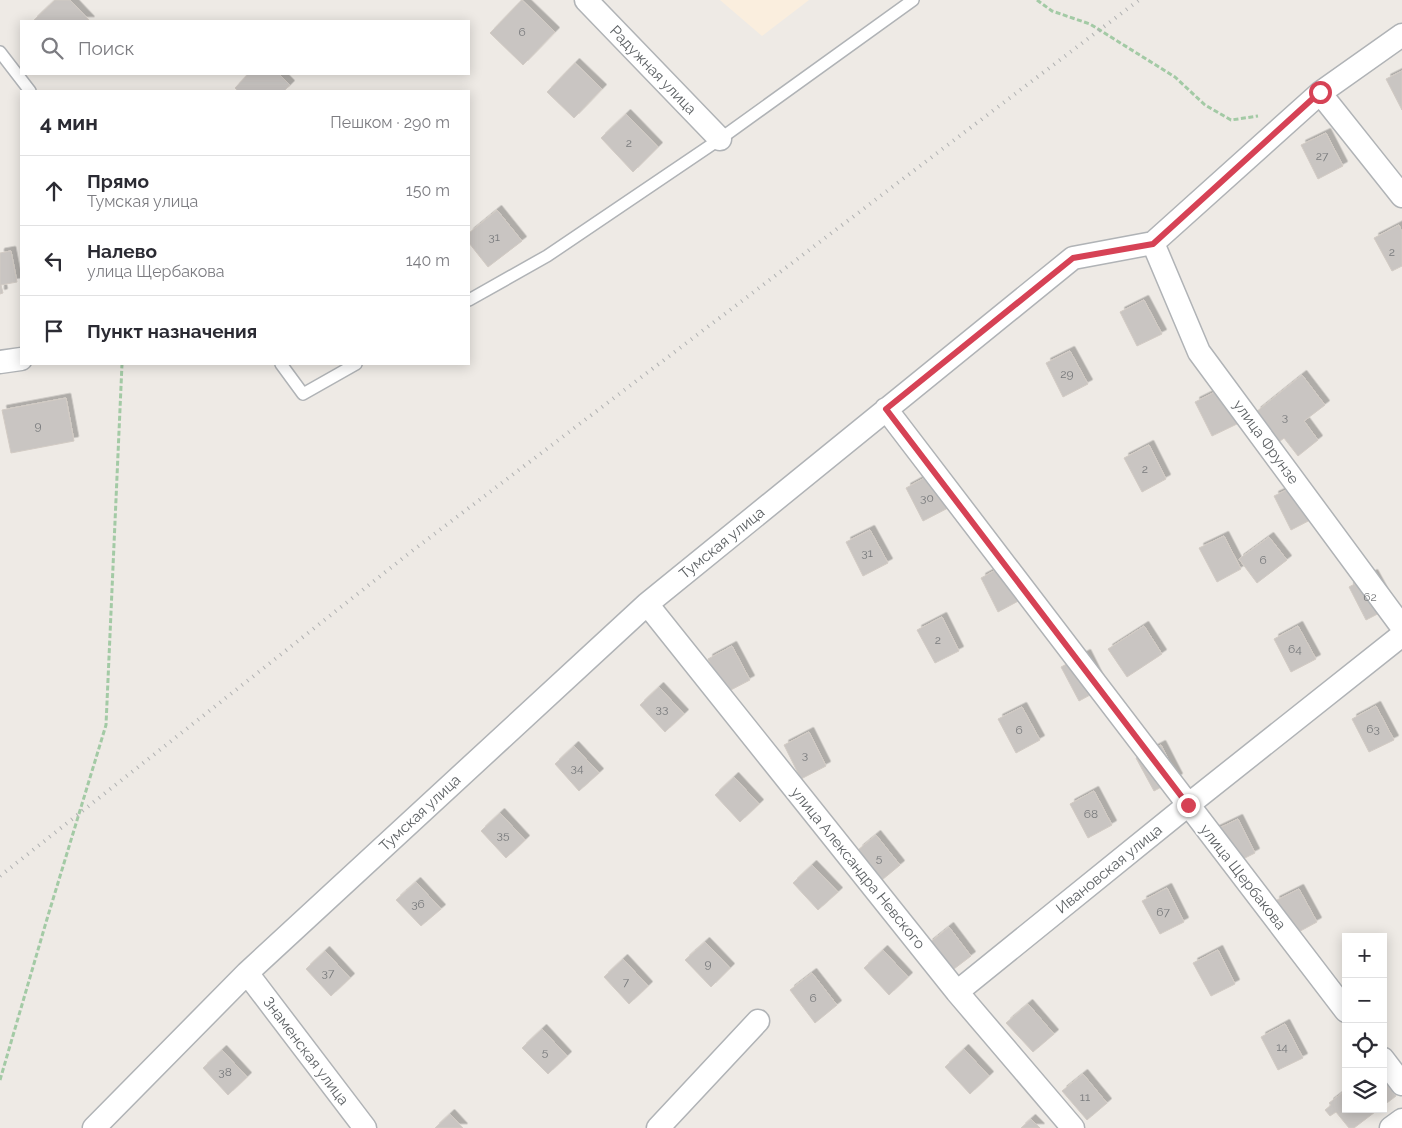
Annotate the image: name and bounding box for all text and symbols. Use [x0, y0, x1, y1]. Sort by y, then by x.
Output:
search box [20, 20, 470, 75]
street label: Радужная улица [606, 22, 700, 118]
house number: 6 [518, 25, 526, 39]
icon: search [38, 34, 66, 62]
text: Поиск [78, 37, 134, 59]
route start [1309, 81, 1332, 104]
text: 4 мин [40, 110, 98, 135]
text: Пешком · 290 m [330, 113, 450, 132]
house number: 2 [626, 136, 632, 150]
house number: 27 [1316, 149, 1329, 163]
text: Прямо [87, 170, 149, 192]
icon: ahead [40, 177, 68, 205]
text: 150 m [406, 181, 450, 200]
text: Тумская улица [87, 192, 198, 211]
house number: 31 [488, 230, 500, 244]
text: Налево [87, 240, 157, 262]
house number: 2 [1389, 245, 1395, 259]
icon: left [40, 247, 68, 275]
text: 140 m [406, 251, 450, 270]
text: улица Щербакова [87, 262, 225, 281]
icon: arrive [40, 317, 68, 345]
text: Пункт назначения [87, 320, 257, 342]
house number: 29 [1060, 367, 1074, 381]
street label: улица Фрунзе [1229, 396, 1303, 488]
house number: 3 [1282, 410, 1288, 424]
house number: 9 [34, 419, 42, 433]
house number: 2 [1142, 462, 1148, 476]
house number: 30 [920, 491, 934, 505]
street label: Тумская улица [676, 503, 768, 583]
house number: 31 [861, 546, 873, 560]
house number: 6 [1259, 553, 1267, 567]
house number: 62 [1363, 590, 1377, 604]
house number: 2 [935, 633, 941, 647]
house number: 64 [1288, 642, 1302, 656]
house number: 33 [656, 702, 668, 716]
house number: 63 [1366, 722, 1380, 736]
house number: 6 [1015, 723, 1023, 737]
house number: 3 [802, 748, 808, 762]
house number: 34 [571, 761, 584, 775]
street label: Тумская улица [376, 771, 464, 855]
street label: улица Александра Невского [787, 783, 929, 953]
route end [1177, 794, 1200, 817]
house number: 68 [1084, 807, 1098, 821]
street label: Ивановская улица [1052, 821, 1166, 917]
street label: улица Щербакова [1196, 821, 1290, 933]
house number: 35 [497, 828, 510, 842]
house number: 5 [876, 851, 883, 865]
house number: 36 [411, 897, 425, 911]
house number: 67 [1156, 905, 1170, 919]
map controls [1342, 933, 1387, 1113]
button: + [1342, 933, 1387, 978]
house number: 9 [704, 957, 712, 971]
house number: 37 [322, 966, 335, 980]
house number: 7 [623, 975, 630, 989]
button: − [1342, 978, 1387, 1023]
house number: 6 [809, 991, 817, 1005]
street label: Знаменская улица [259, 993, 353, 1109]
button: locate [1342, 1023, 1387, 1068]
house number: 14 [1276, 1040, 1288, 1054]
house number: 5 [542, 1045, 549, 1059]
house number: 38 [218, 1065, 232, 1079]
button: layers [1342, 1068, 1387, 1113]
house number: 11 [1080, 1090, 1090, 1104]

